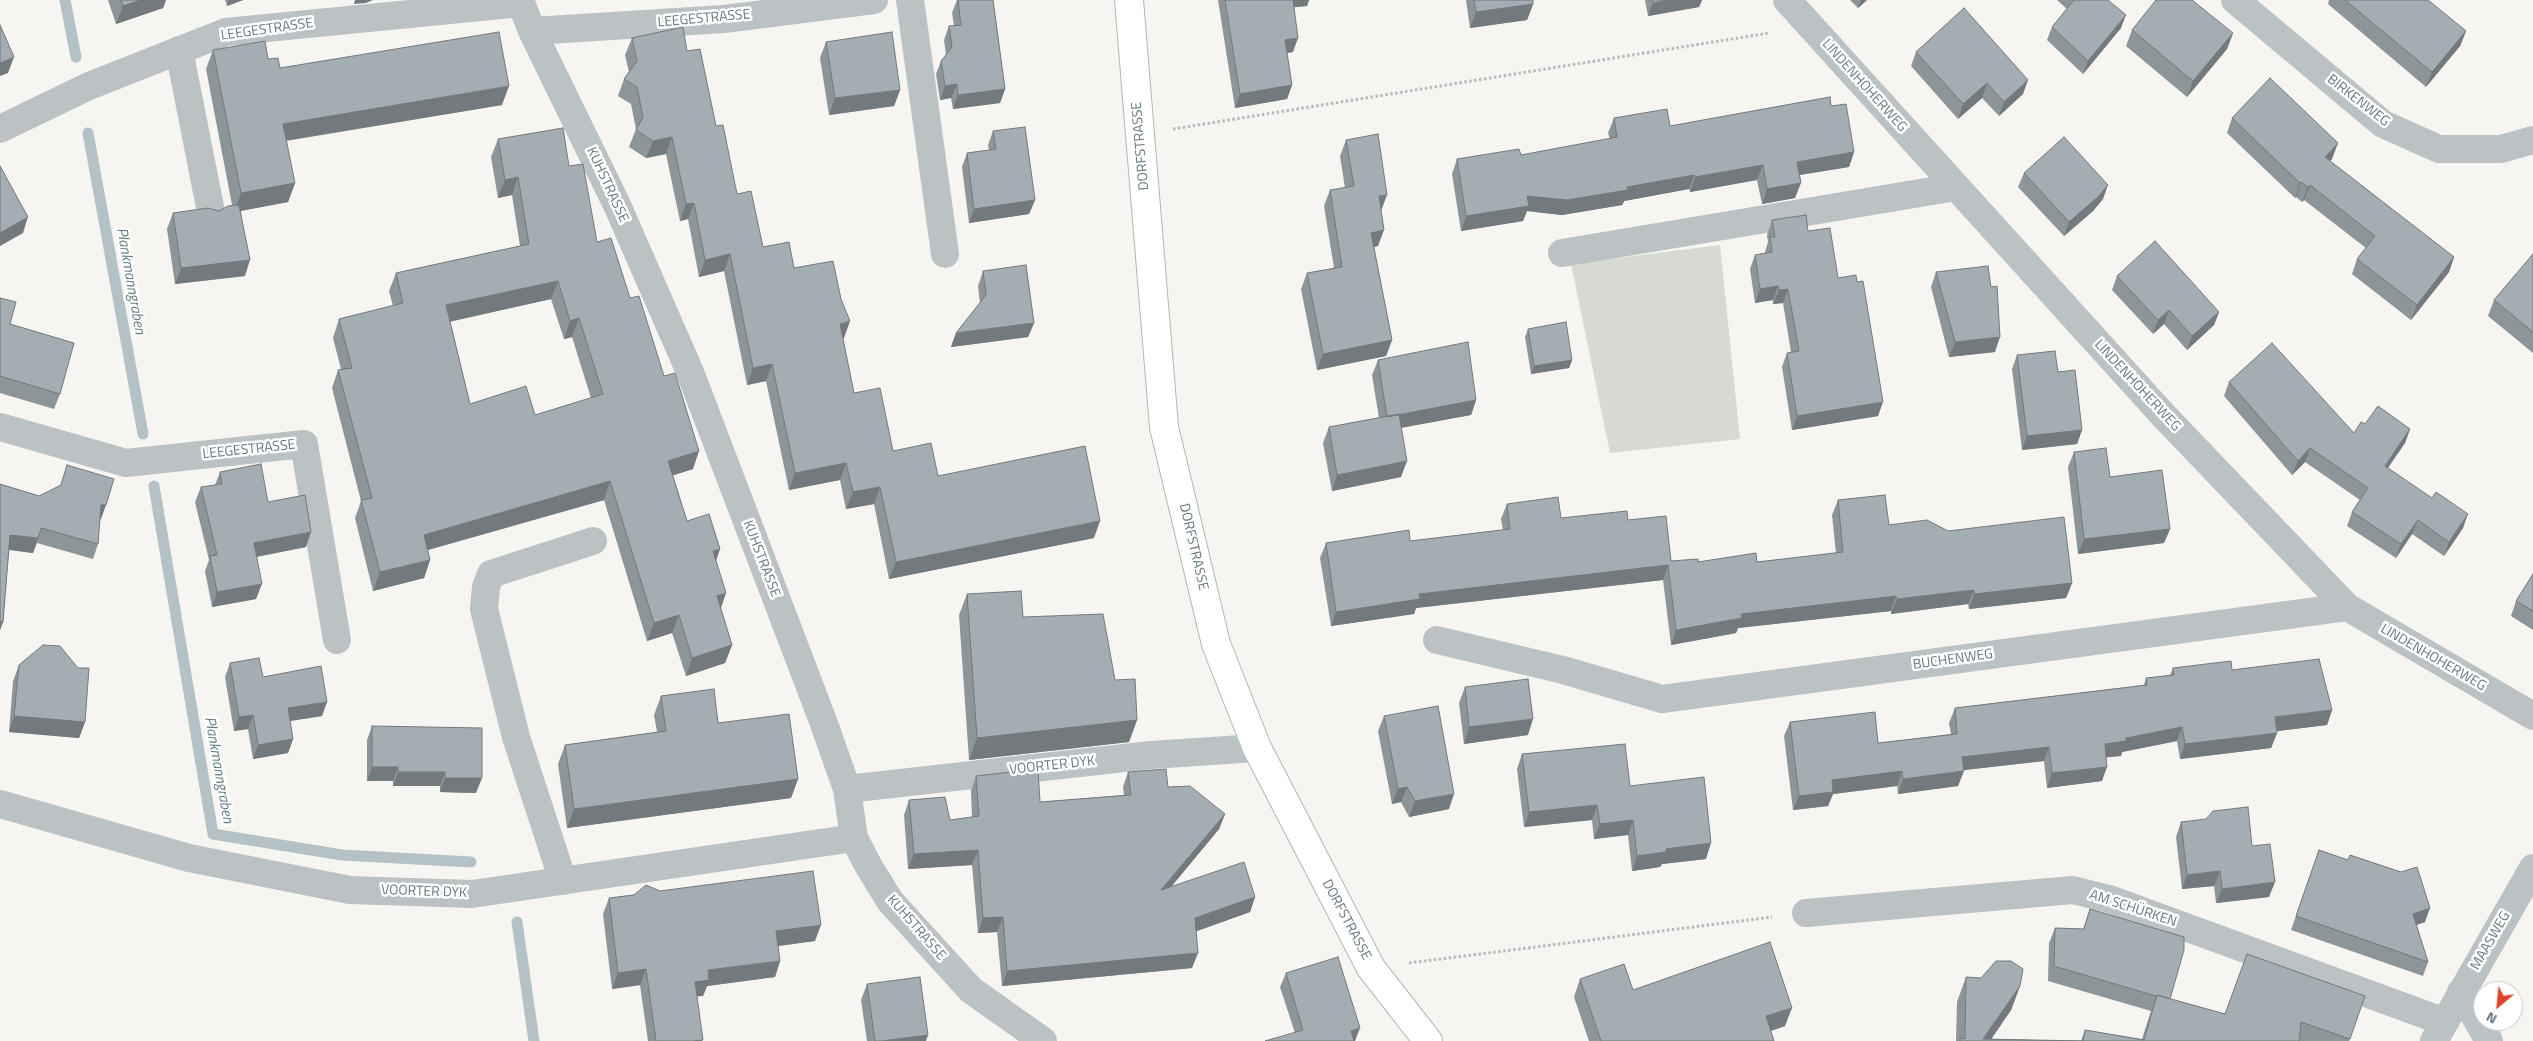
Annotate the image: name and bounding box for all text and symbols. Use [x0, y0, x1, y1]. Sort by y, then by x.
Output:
street label: LEEGESTRASSE [657, 7, 751, 31]
street label: LEEGESTRASSE [220, 15, 314, 45]
street label: LINDENHOHERWEG [1818, 36, 1910, 136]
street label: BIRKENWEG [2323, 71, 2393, 131]
street label: DORFSTRASSE [1129, 101, 1153, 191]
street label: KUHSTRASSE [582, 145, 632, 225]
water label: Plankmanngraben [112, 226, 148, 336]
street label: LINDENHOHERWEG [2090, 337, 2184, 435]
street label: LEEGESTRASSE [202, 437, 296, 463]
street label: DORFSTRASSE [1175, 502, 1211, 592]
street label: KUHSTRASSE [739, 518, 783, 600]
street label: LINDENHOHERWEG [2377, 621, 2489, 695]
street label: BUCHENWEG [1912, 646, 1994, 674]
water label: Plankmanngraben [200, 715, 236, 825]
street label: VOORTER DYK [1008, 753, 1096, 779]
street label: DORFSTRASSE [1318, 877, 1374, 963]
street label: VOORTER DYK [381, 882, 467, 902]
street label: AM SCHÜRKEN [2087, 887, 2179, 931]
street label: KUHSTRASSE [883, 892, 949, 964]
street label: MAASWEG [2468, 909, 2514, 973]
north arrow [2473, 981, 2523, 1031]
text: N [2482, 1007, 2500, 1030]

